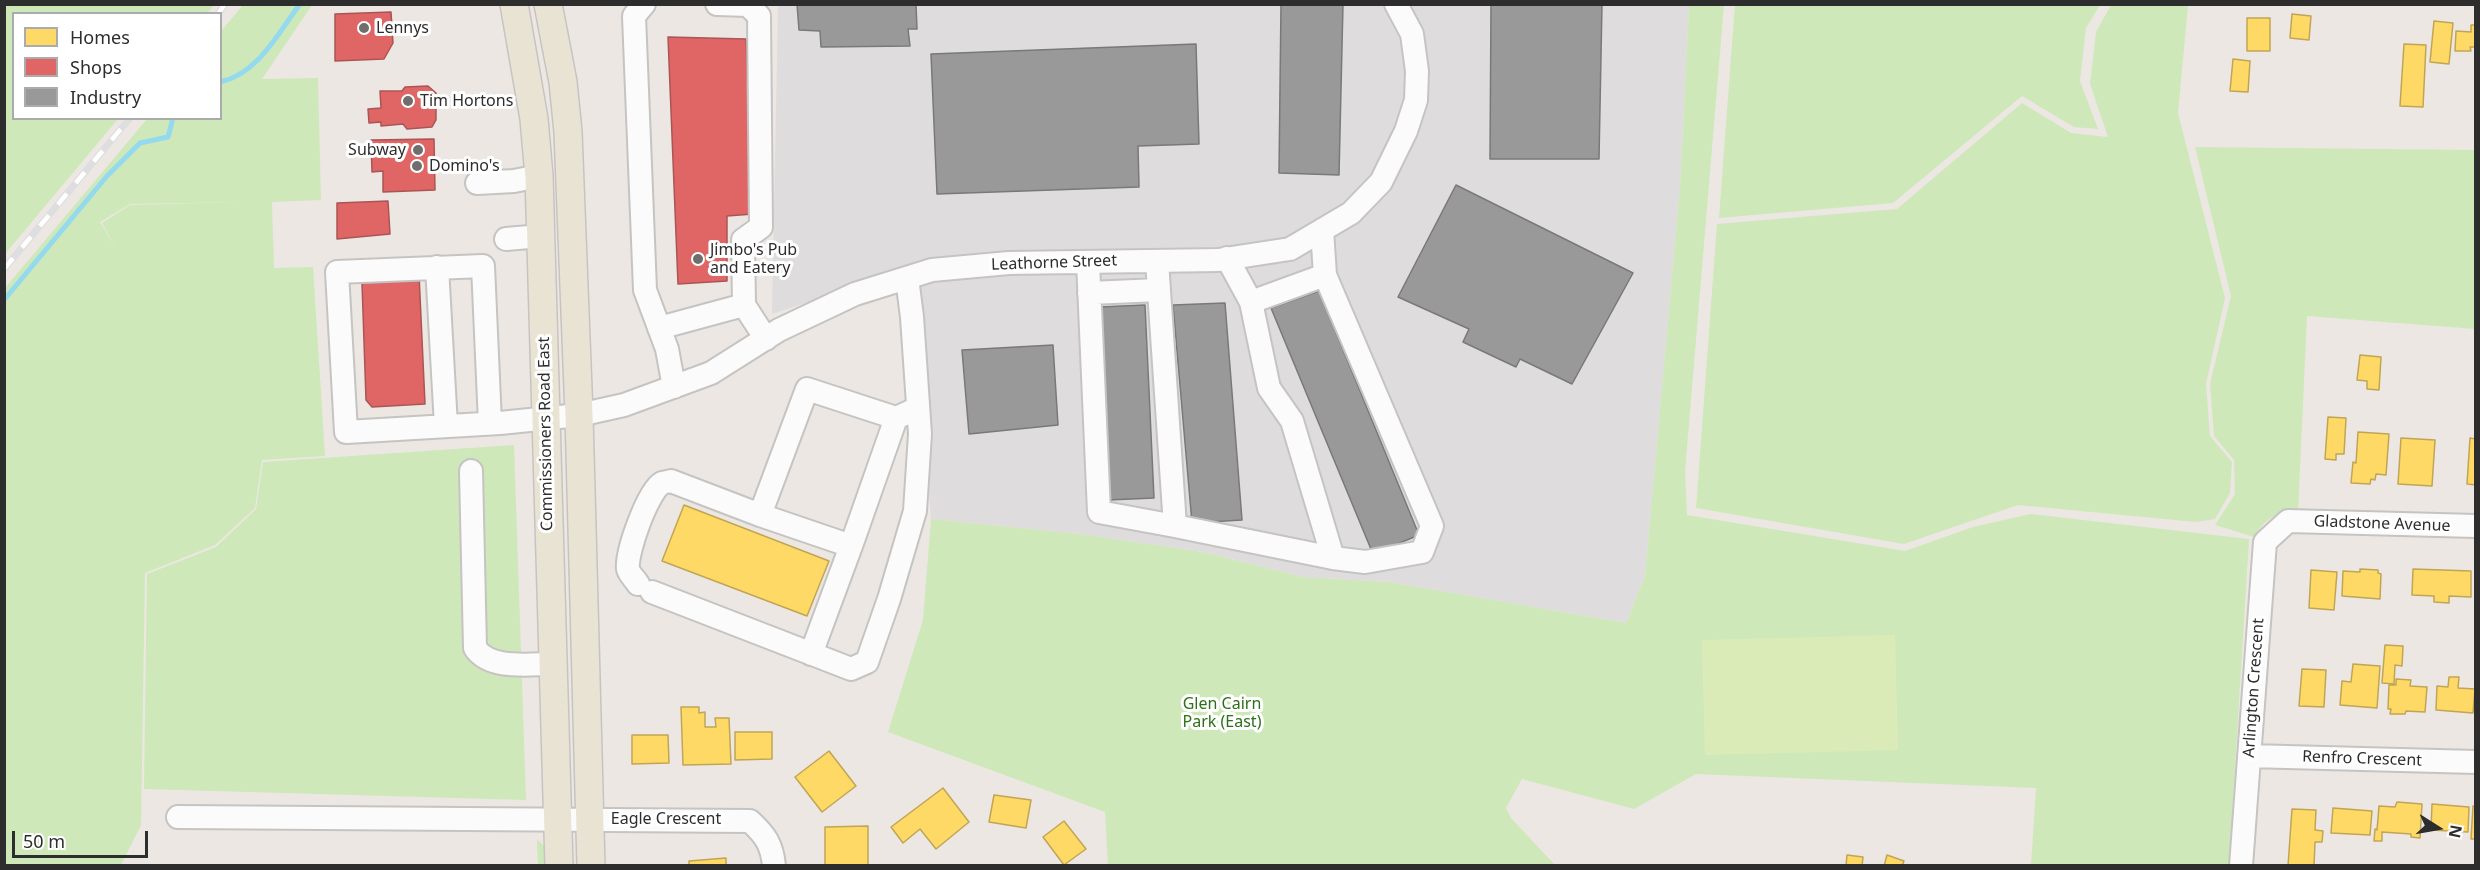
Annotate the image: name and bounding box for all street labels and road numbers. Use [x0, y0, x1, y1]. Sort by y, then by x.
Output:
street label: Leathorne Street [991, 251, 1117, 275]
street label: Commissioners Road East [535, 337, 557, 531]
street label: Gladstone Avenue [2313, 512, 2451, 536]
street label: Arlington Crescent [2240, 618, 2268, 758]
street label: Renfro Crescent [2302, 747, 2422, 771]
street label: Eagle Crescent [611, 809, 721, 829]

